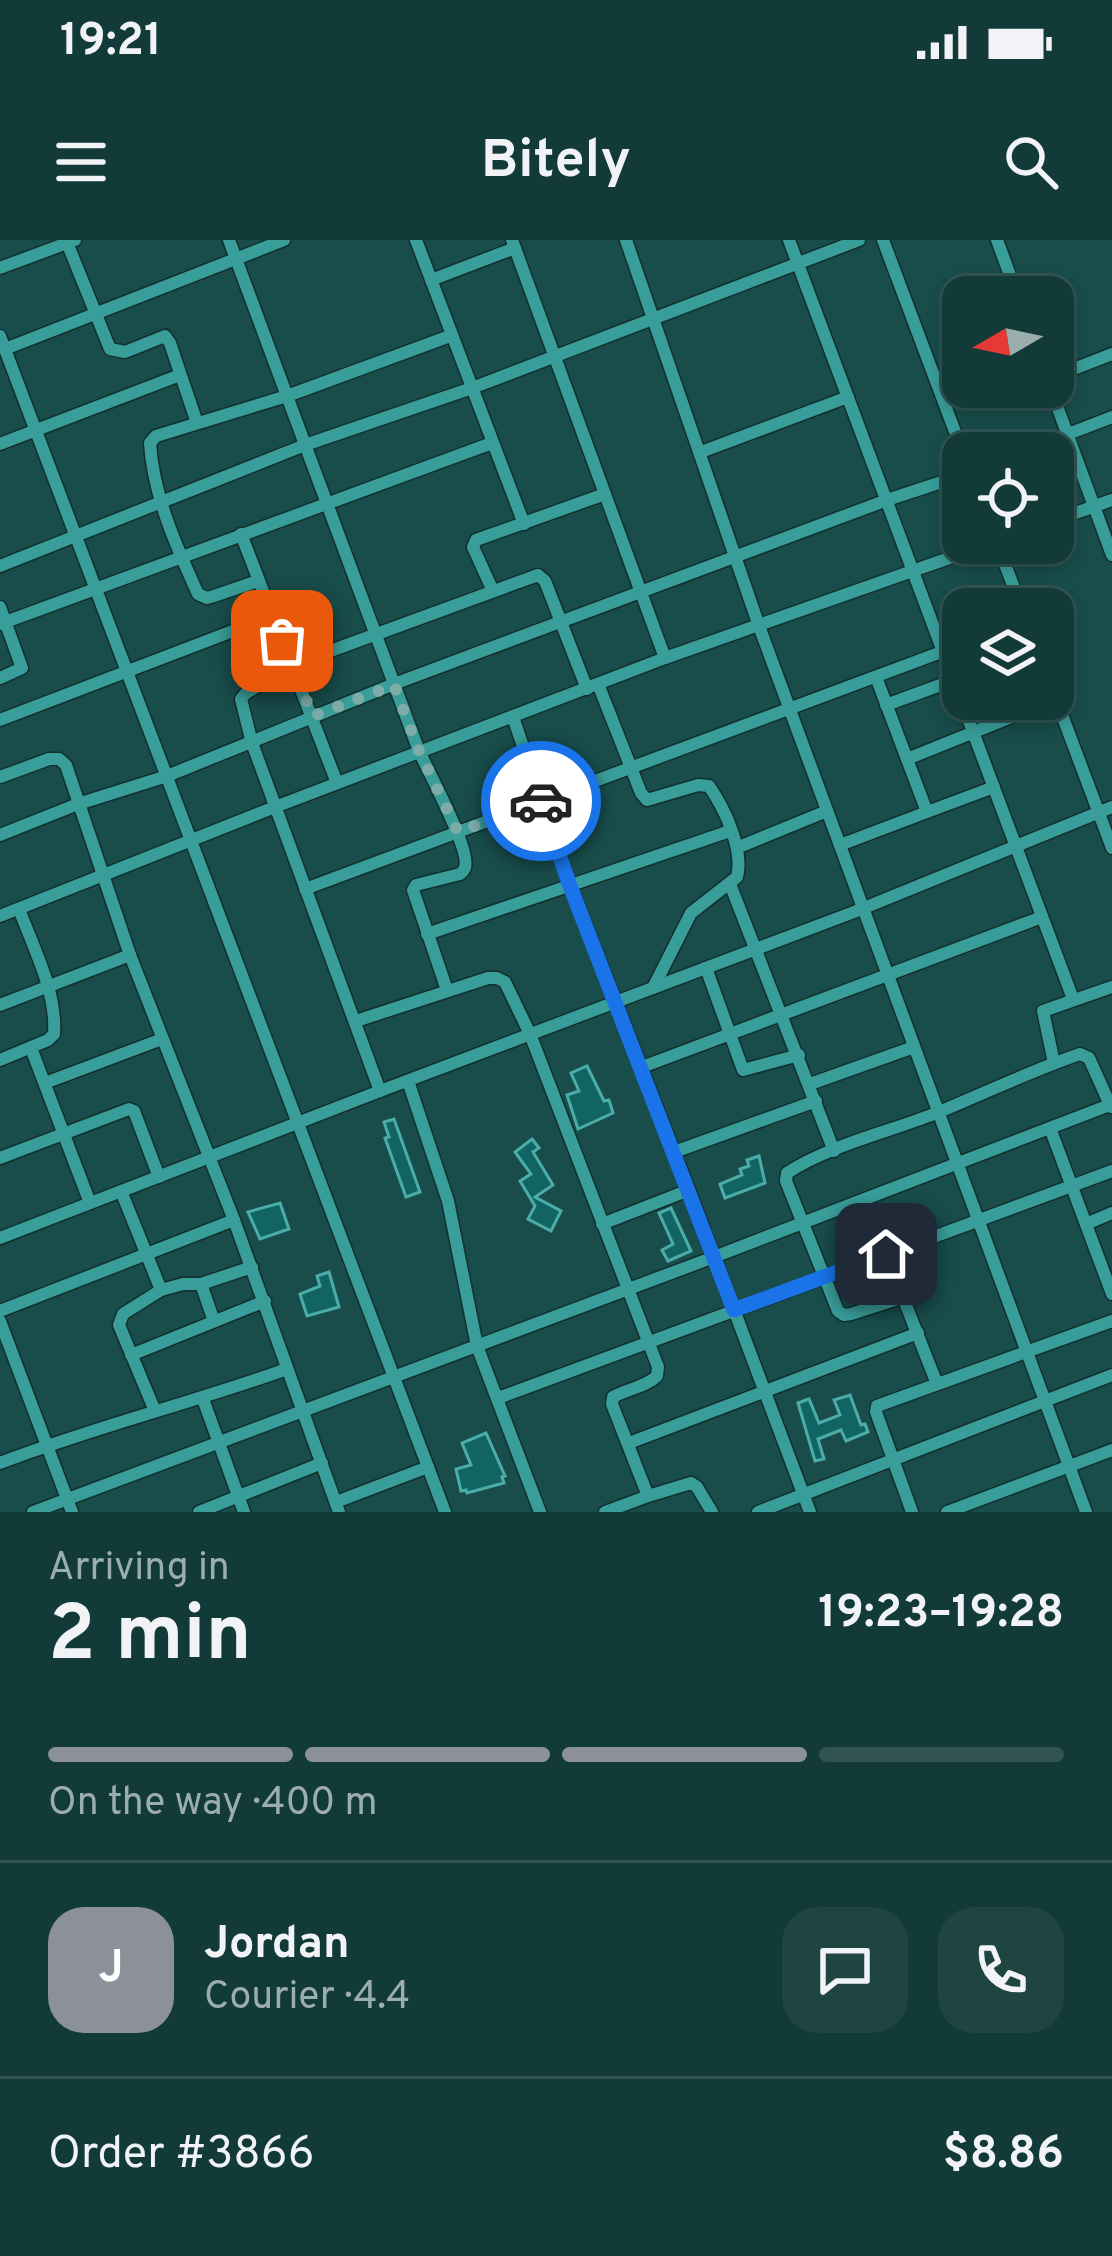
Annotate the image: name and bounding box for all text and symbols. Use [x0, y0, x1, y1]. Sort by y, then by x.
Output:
text: 19:21 [60, 14, 162, 71]
text: Bitely [481, 128, 631, 197]
icon: menu [48, 129, 114, 195]
icon: search [998, 129, 1064, 195]
north arrow [942, 276, 1074, 408]
map controls [942, 276, 1074, 720]
button: locate [942, 432, 1074, 564]
button: layers [942, 588, 1074, 720]
pin [231, 590, 333, 692]
icon: bag [249, 608, 315, 674]
courier [481, 741, 601, 861]
icon: car [508, 768, 574, 834]
pin [835, 1203, 937, 1305]
icon: home [853, 1221, 919, 1287]
text: Arriving in [48, 1545, 230, 1594]
text: 19:23–19:28 [818, 1586, 1064, 1643]
text: 2 min [48, 1589, 252, 1688]
text: On the way · 400 m [48, 1780, 377, 1829]
button: chat [782, 1907, 908, 2033]
button: phone [938, 1907, 1064, 2033]
text: Jordan [204, 1917, 350, 1974]
text: J [98, 1941, 124, 1998]
text: Courier · 4.4 [204, 1974, 410, 2023]
text: Order #3866 [48, 2127, 315, 2184]
text: $8.86 [943, 2127, 1064, 2184]

